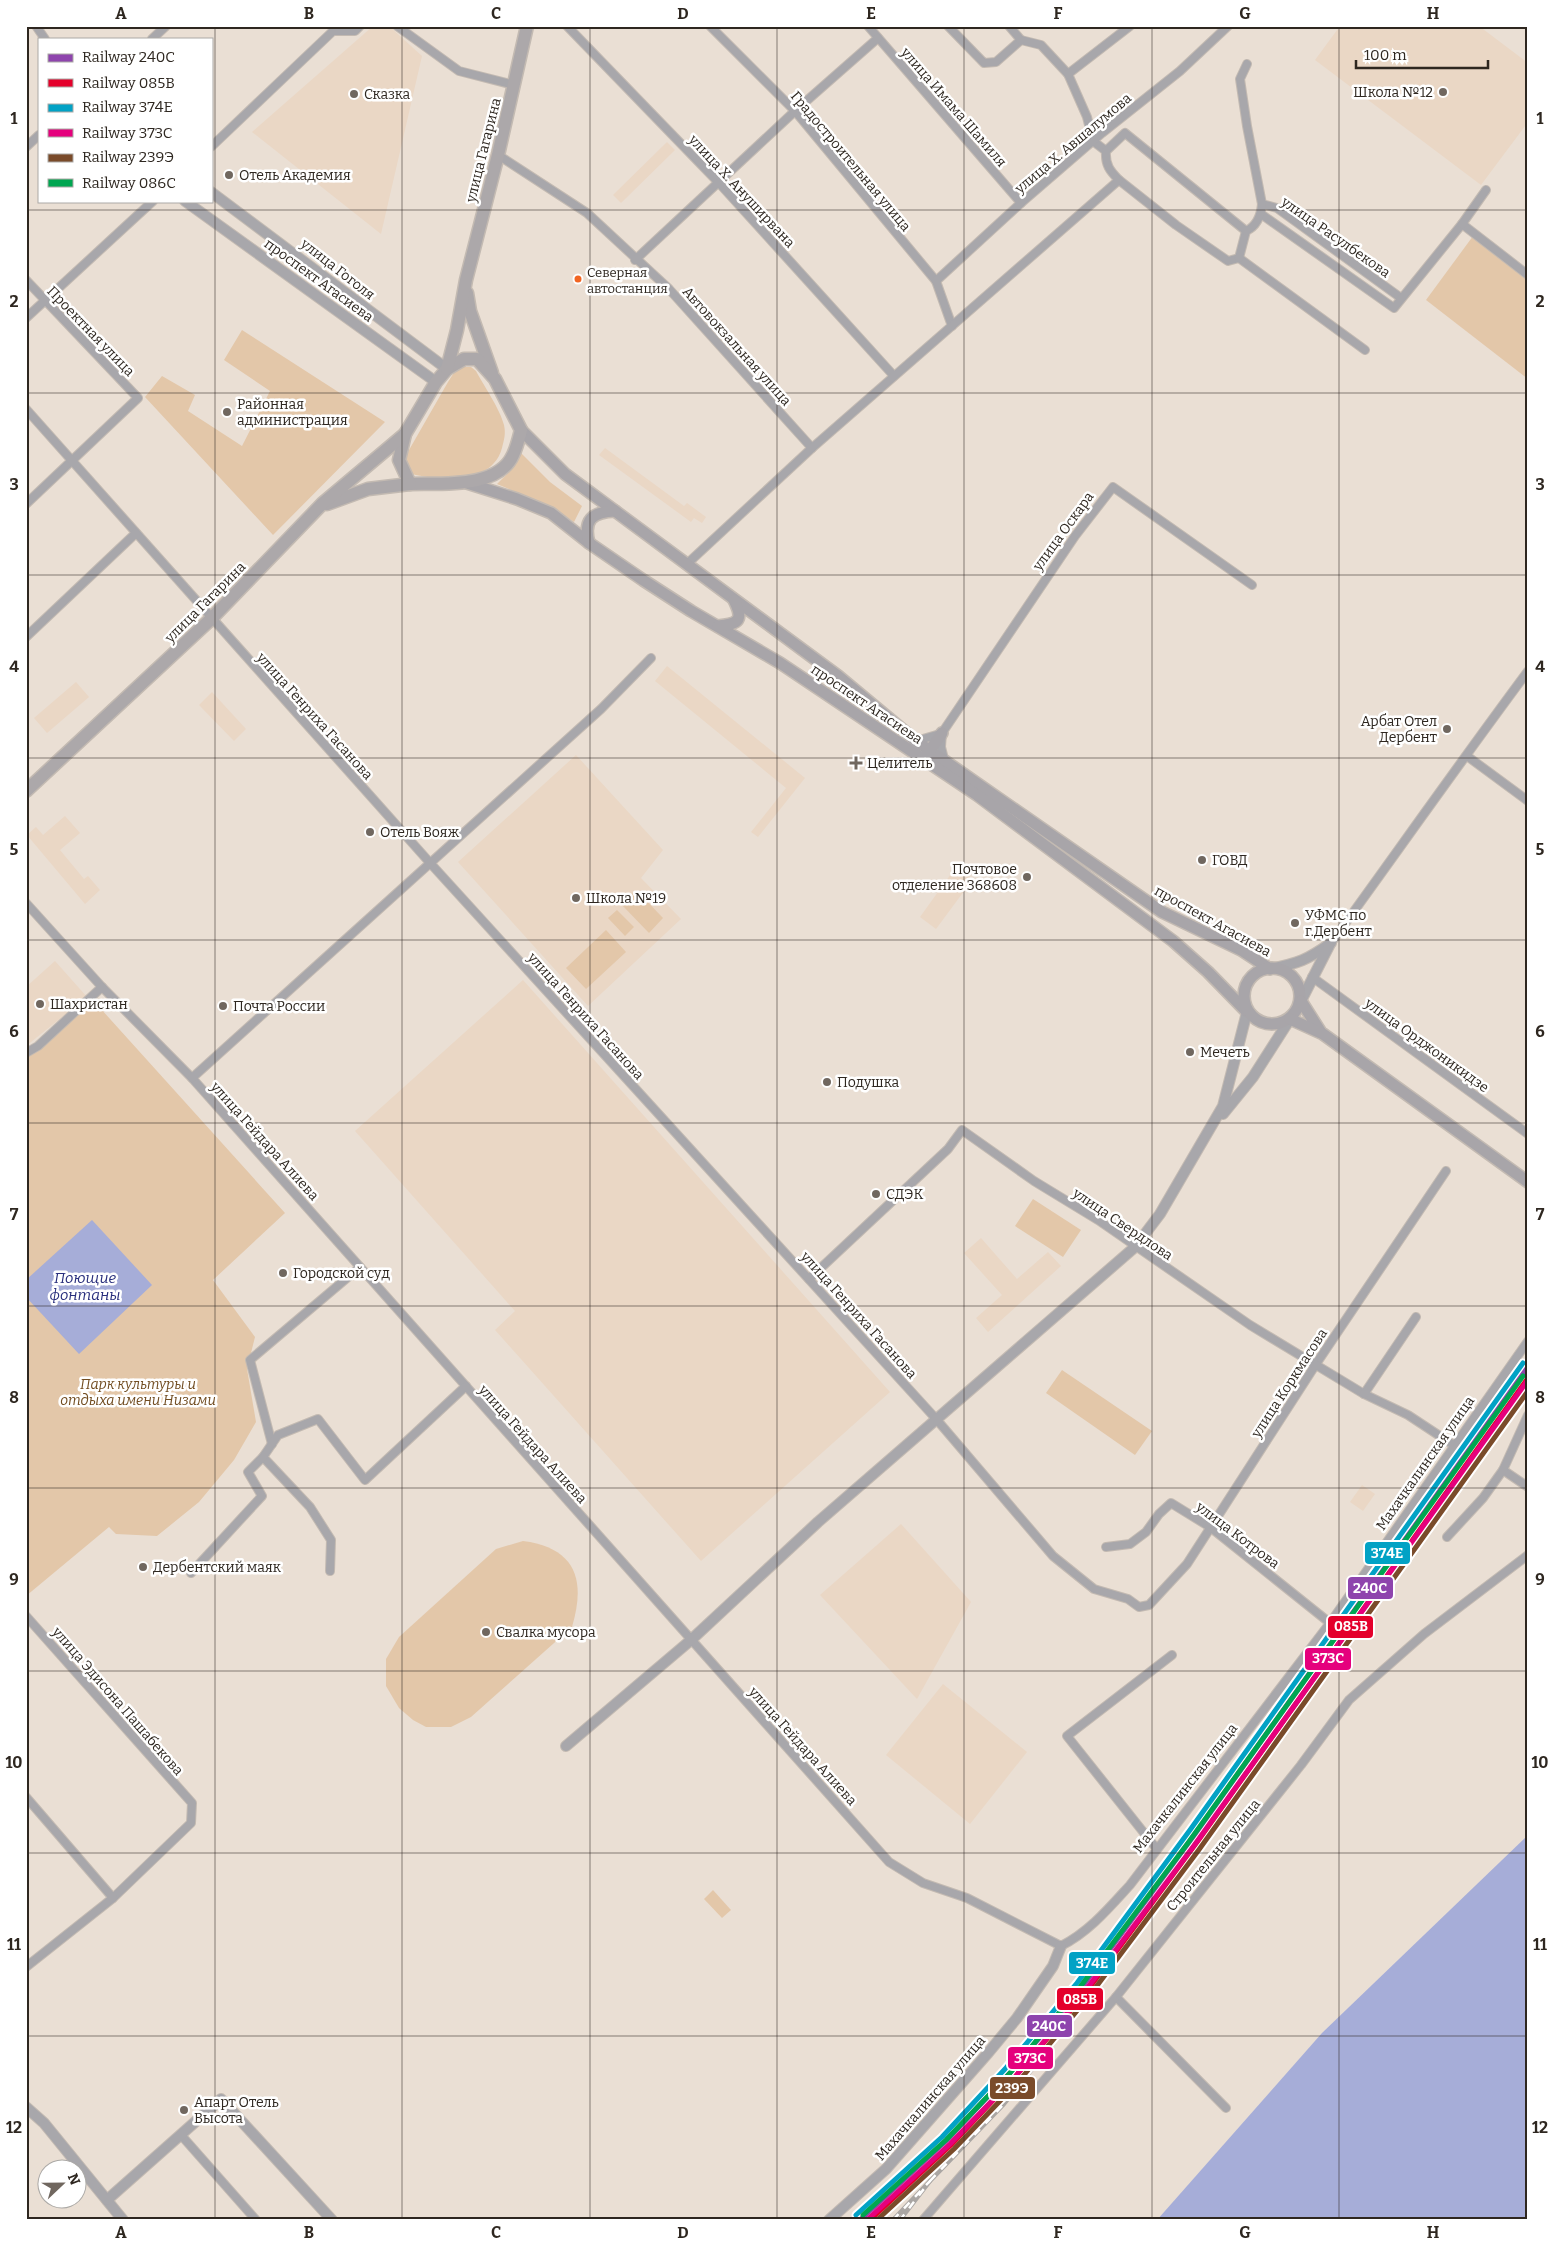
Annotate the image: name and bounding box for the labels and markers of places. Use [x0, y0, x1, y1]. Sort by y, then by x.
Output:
place label: Школа №12 [1353, 84, 1433, 101]
place label: Сказка [364, 86, 410, 103]
marker: Школа №12 [1437, 86, 1449, 98]
marker: Сказка [348, 88, 360, 100]
place label: Отель Академия [239, 167, 351, 184]
marker: Отель Академия [223, 169, 235, 181]
place label: Северная автостанция [587, 265, 668, 296]
marker: Северная автостанция [573, 274, 583, 284]
place label: Районная администрация [237, 396, 348, 429]
marker: Районная администрация [221, 406, 233, 418]
place label: Арбат Отел Дербент [1361, 713, 1437, 746]
marker: Арбат Отел Дербент [1441, 723, 1453, 735]
place label: Целитель [867, 755, 932, 772]
marker: Целитель [849, 756, 863, 770]
place label: Отель Вояж [380, 824, 459, 841]
marker: Отель Вояж [364, 826, 376, 838]
place label: ГОВД [1212, 852, 1248, 869]
marker: ГОВД [1196, 854, 1208, 866]
place label: Почтовое отделение 368608 [892, 861, 1017, 894]
marker: Почтовое отделение 368608 [1021, 871, 1033, 883]
place label: Школа №19 [586, 890, 666, 907]
marker: Школа №19 [570, 892, 582, 904]
place label: УФМС по г.Дербент [1305, 907, 1372, 940]
marker: УФМС по г.Дербент [1289, 917, 1301, 929]
place label: Шахристан [50, 996, 128, 1013]
marker: Шахристан [34, 998, 46, 1010]
place label: Почта России [233, 998, 325, 1015]
marker: Почта России [217, 1000, 229, 1012]
place label: Мечеть [1200, 1044, 1250, 1061]
marker: Мечеть [1184, 1046, 1196, 1058]
place label: Подушка [837, 1074, 899, 1091]
marker: Подушка [821, 1076, 833, 1088]
place label: СДЭК [886, 1186, 923, 1203]
marker: СДЭК [870, 1188, 882, 1200]
place label: Городской суд [293, 1265, 390, 1282]
marker: Городской суд [277, 1267, 289, 1279]
place label: Дербентский маяк [153, 1559, 282, 1576]
marker: Дербентский маяк [137, 1561, 149, 1573]
place label: Свалка мусора [496, 1624, 596, 1641]
marker: Свалка мусора [480, 1626, 492, 1638]
place label: Апарт Отель Высота [194, 2094, 279, 2127]
marker: Апарт Отель Высота [178, 2104, 190, 2116]

